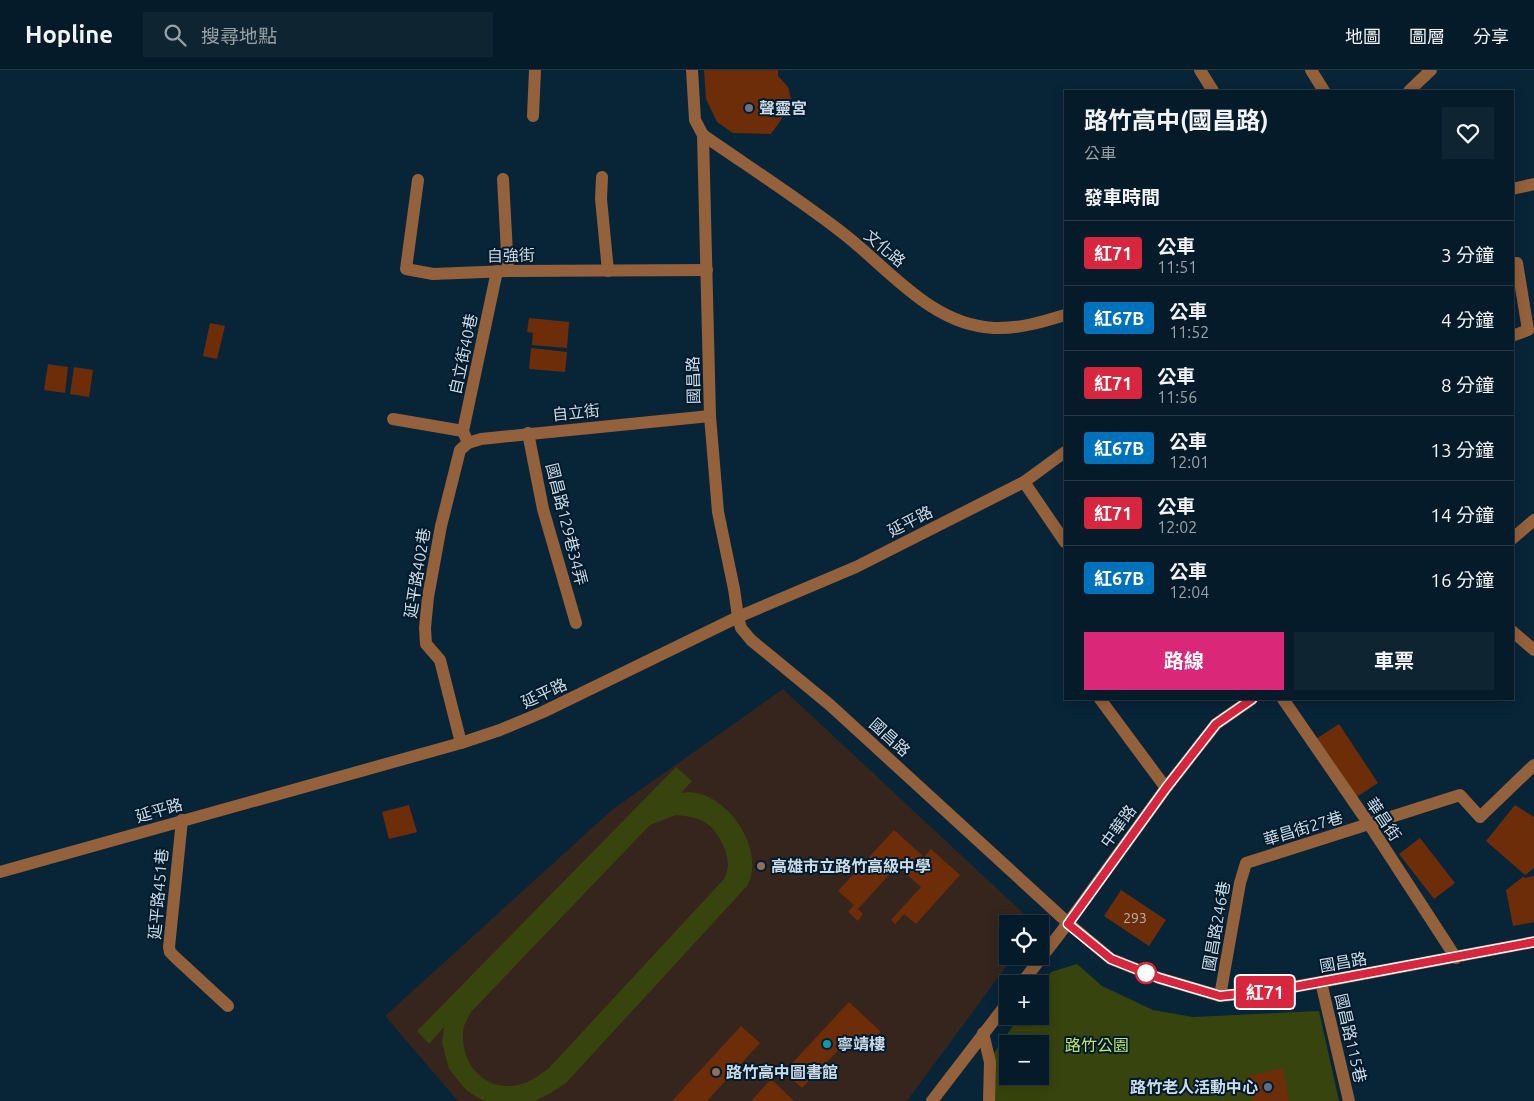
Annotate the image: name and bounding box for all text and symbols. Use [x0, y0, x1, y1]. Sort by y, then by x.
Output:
search box [143, 12, 493, 57]
text: Hopline [25, 21, 113, 48]
icon: search [161, 21, 189, 49]
text: 搜尋地點 [201, 25, 277, 47]
text: 地圖 [1345, 26, 1381, 46]
text: 圖層 [1409, 26, 1445, 46]
text: 分享 [1473, 26, 1509, 46]
place label: 聲靈宮 [759, 99, 807, 117]
marker: 聲靈宮 [743, 102, 755, 114]
text: 路竹高中(國昌路) [1084, 107, 1269, 134]
button: heart [1442, 107, 1494, 159]
text: 公車 [1084, 144, 1116, 162]
text: 發車時間 [1084, 186, 1160, 208]
street label: 文化路 [861, 226, 909, 270]
text: 公車 [1157, 235, 1195, 257]
text: 紅71 [1094, 243, 1132, 263]
text: 3 分鐘 [1441, 244, 1494, 266]
street label: 自強街 [487, 246, 535, 264]
text: 11:51 [1157, 258, 1197, 276]
text: 公車 [1169, 300, 1207, 322]
text: 紅67B [1094, 308, 1144, 328]
text: 4 分鐘 [1441, 309, 1494, 331]
street label: 自立街40巷 [446, 312, 480, 396]
text: 11:52 [1169, 323, 1209, 341]
street label: 國昌路 [684, 356, 702, 404]
text: 公車 [1157, 365, 1195, 387]
text: 紅71 [1094, 373, 1132, 393]
text: 8 分鐘 [1441, 374, 1494, 396]
text: 11:56 [1157, 388, 1197, 406]
street label: 自立街 [551, 401, 601, 423]
text: 公車 [1169, 430, 1207, 452]
text: 紅67B [1094, 438, 1144, 458]
text: 13 分鐘 [1430, 439, 1494, 461]
text: 12:01 [1169, 453, 1209, 471]
street label: 國昌路129巷34弄 [543, 461, 591, 587]
text: 公車 [1157, 495, 1195, 517]
street label: 延平路 [885, 502, 935, 540]
text: 紅71 [1094, 503, 1132, 523]
text: 14 分鐘 [1430, 504, 1494, 526]
text: 12:02 [1157, 518, 1197, 536]
street label: 延平路402巷 [401, 527, 433, 619]
text: 公車 [1169, 560, 1207, 582]
text: 紅67B [1094, 568, 1144, 588]
text: 16 分鐘 [1430, 569, 1494, 591]
text: 12:04 [1169, 583, 1209, 601]
button: 路線 [1084, 632, 1284, 690]
button: 車票 [1294, 632, 1494, 690]
street label: 延平路 [518, 675, 570, 711]
street label: 國昌路 [866, 714, 914, 760]
street label: 華昌街 [1363, 794, 1405, 844]
street label: 延平路 [133, 795, 185, 825]
street label: 中華路 [1097, 801, 1139, 851]
street label: 華昌街27巷 [1261, 807, 1345, 849]
street label: 延平路451巷 [145, 848, 171, 940]
place label: 高雄市立路竹高級中學 [771, 857, 931, 875]
marker: 高雄市立路竹高級中學 [755, 860, 767, 872]
street label: 國昌路246巷 [1199, 880, 1233, 972]
house number: 293 [1123, 910, 1147, 926]
map controls [999, 915, 1049, 1085]
button: locate [999, 915, 1049, 965]
street label: 國昌路 [1318, 949, 1368, 975]
unlabelled marker [1135, 962, 1157, 984]
button: + [999, 975, 1049, 1025]
line badge: 紅71 [1236, 976, 1294, 1008]
text: 紅71 [1246, 982, 1284, 1002]
street label: 國昌路115巷 [1332, 992, 1370, 1084]
place label: 寧靖樓 [837, 1035, 885, 1053]
button: − [999, 1035, 1049, 1085]
park label: 路竹公園 [1065, 1036, 1129, 1054]
marker: 寧靖樓 [821, 1038, 833, 1050]
place label: 路竹高中圖書館 [726, 1063, 838, 1081]
marker: 路竹高中圖書館 [710, 1066, 722, 1078]
place label: 路竹老人活動中心 [1130, 1078, 1258, 1096]
marker: 路竹老人活動中心 [1262, 1081, 1274, 1093]

